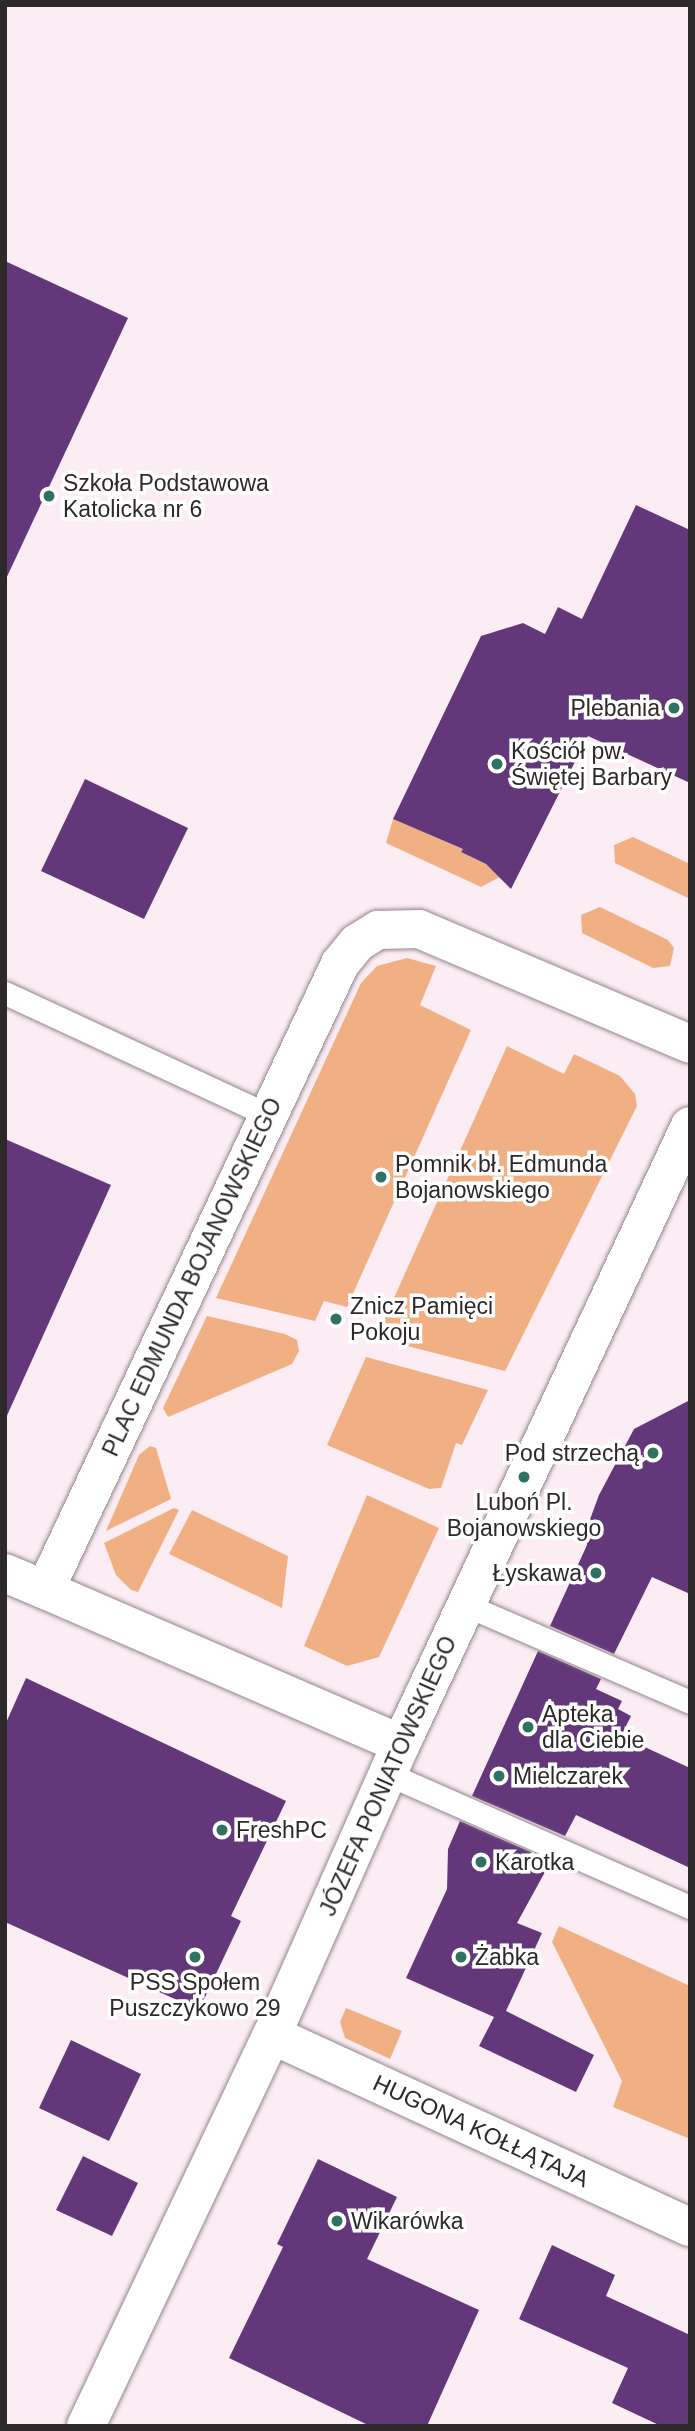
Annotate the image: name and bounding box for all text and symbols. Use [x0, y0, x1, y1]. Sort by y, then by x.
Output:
place label: Szkoła Podstawowa Katolicka nr 6 [63, 469, 269, 523]
marker: Szkoła Podstawowa Katolicka nr 6 [41, 488, 57, 504]
place label: Plebania [570, 694, 660, 722]
marker: Plebania [666, 700, 682, 716]
place label: Kościół pw. Świętej Barbary [511, 737, 672, 791]
marker: Kościół pw. Świętej Barbary [489, 756, 505, 772]
street label: PLAC EDMUNDA BOJANOWSKIEGO [96, 1093, 288, 1461]
place label: Pomnik bł. Edmunda Bojanowskiego [395, 1150, 607, 1204]
marker: Pomnik bł. Edmunda Bojanowskiego [373, 1169, 389, 1185]
place label: Znicz Pamięci Pokoju [350, 1292, 493, 1346]
marker: Znicz Pamięci Pokoju [328, 1311, 344, 1327]
place label: Pod strzechą [505, 1439, 639, 1467]
marker: Pod strzechą [645, 1445, 661, 1461]
marker: Luboń Pl. Bojanowskiego [516, 1469, 532, 1485]
place label: Luboń Pl. Bojanowskiego [447, 1488, 601, 1542]
place label: Łyskawa [493, 1559, 582, 1587]
marker: Łyskawa [588, 1565, 604, 1581]
street label: JÓZEFA PONIATOWSKIEGO [313, 1631, 463, 1921]
place label: Apteka dla Ciebie [542, 1700, 644, 1754]
marker: Apteka dla Ciebie [520, 1719, 536, 1735]
place label: Mielczarek [513, 1762, 623, 1790]
marker: Mielczarek [491, 1768, 507, 1784]
place label: FreshPC [236, 1816, 327, 1844]
marker: FreshPC [214, 1822, 230, 1838]
place label: Karotka [495, 1848, 574, 1876]
marker: Karotka [473, 1854, 489, 1870]
place label: Żabka [475, 1943, 539, 1971]
marker: PSS Społem Puszczykowo 29 [187, 1949, 203, 1965]
marker: Żabka [453, 1949, 469, 1965]
place label: PSS Społem Puszczykowo 29 [109, 1968, 281, 2022]
street label: HUGONA KOŁŁĄTAJA [368, 2069, 594, 2193]
place label: Wikarówka [351, 2207, 463, 2235]
marker: Wikarówka [329, 2213, 345, 2229]

